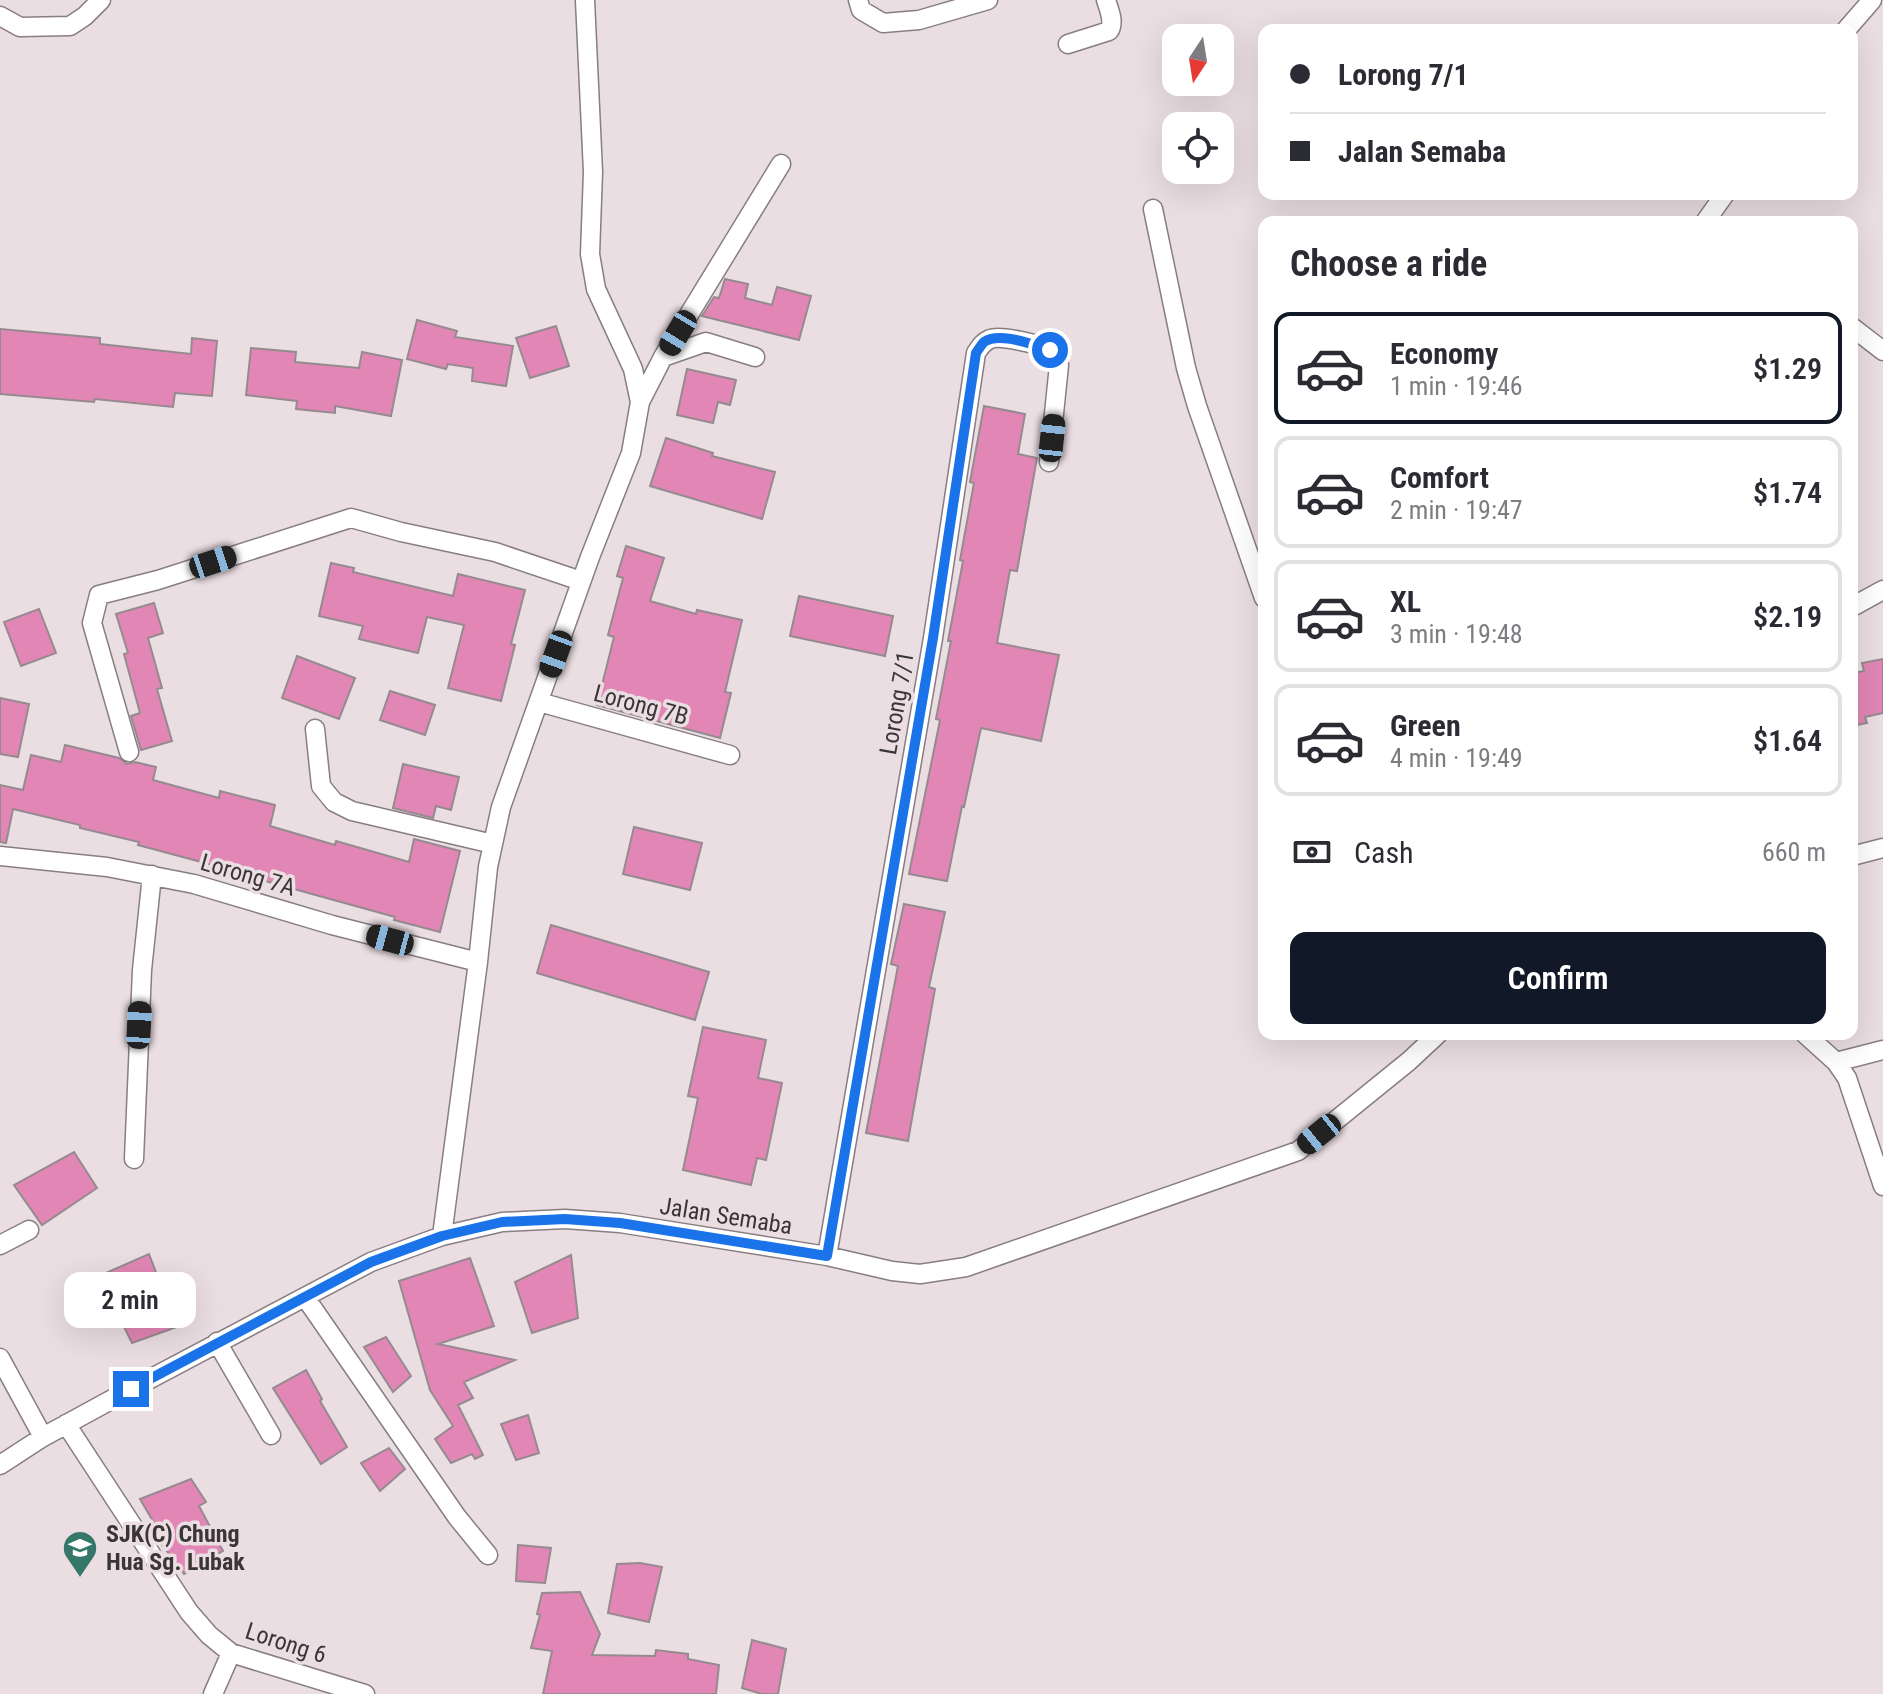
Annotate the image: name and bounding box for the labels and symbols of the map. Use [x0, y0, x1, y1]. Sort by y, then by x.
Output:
north arrow [1162, 24, 1234, 96]
car [655, 306, 701, 360]
route start [1032, 332, 1068, 368]
car [1038, 413, 1066, 463]
car [186, 543, 240, 581]
car [537, 627, 575, 681]
street label: Lorong 7/1 [874, 649, 920, 757]
street label: Lorong 7B [591, 679, 691, 731]
street label: Lorong 7A [197, 848, 299, 902]
car [364, 922, 416, 958]
car [126, 1000, 152, 1050]
car [1293, 1110, 1345, 1158]
street label: Jalan Semaba [658, 1192, 794, 1240]
callout: 2 min [65, 1273, 197, 1329]
route end [113, 1371, 149, 1407]
place label: SJK(C) Chung Hua Sg. Lubak [106, 1520, 245, 1576]
school or university icon: SJK(C) Chung Hua Sg. Lubak [61, 1529, 99, 1579]
street label: Lorong 6 [242, 1617, 330, 1669]

